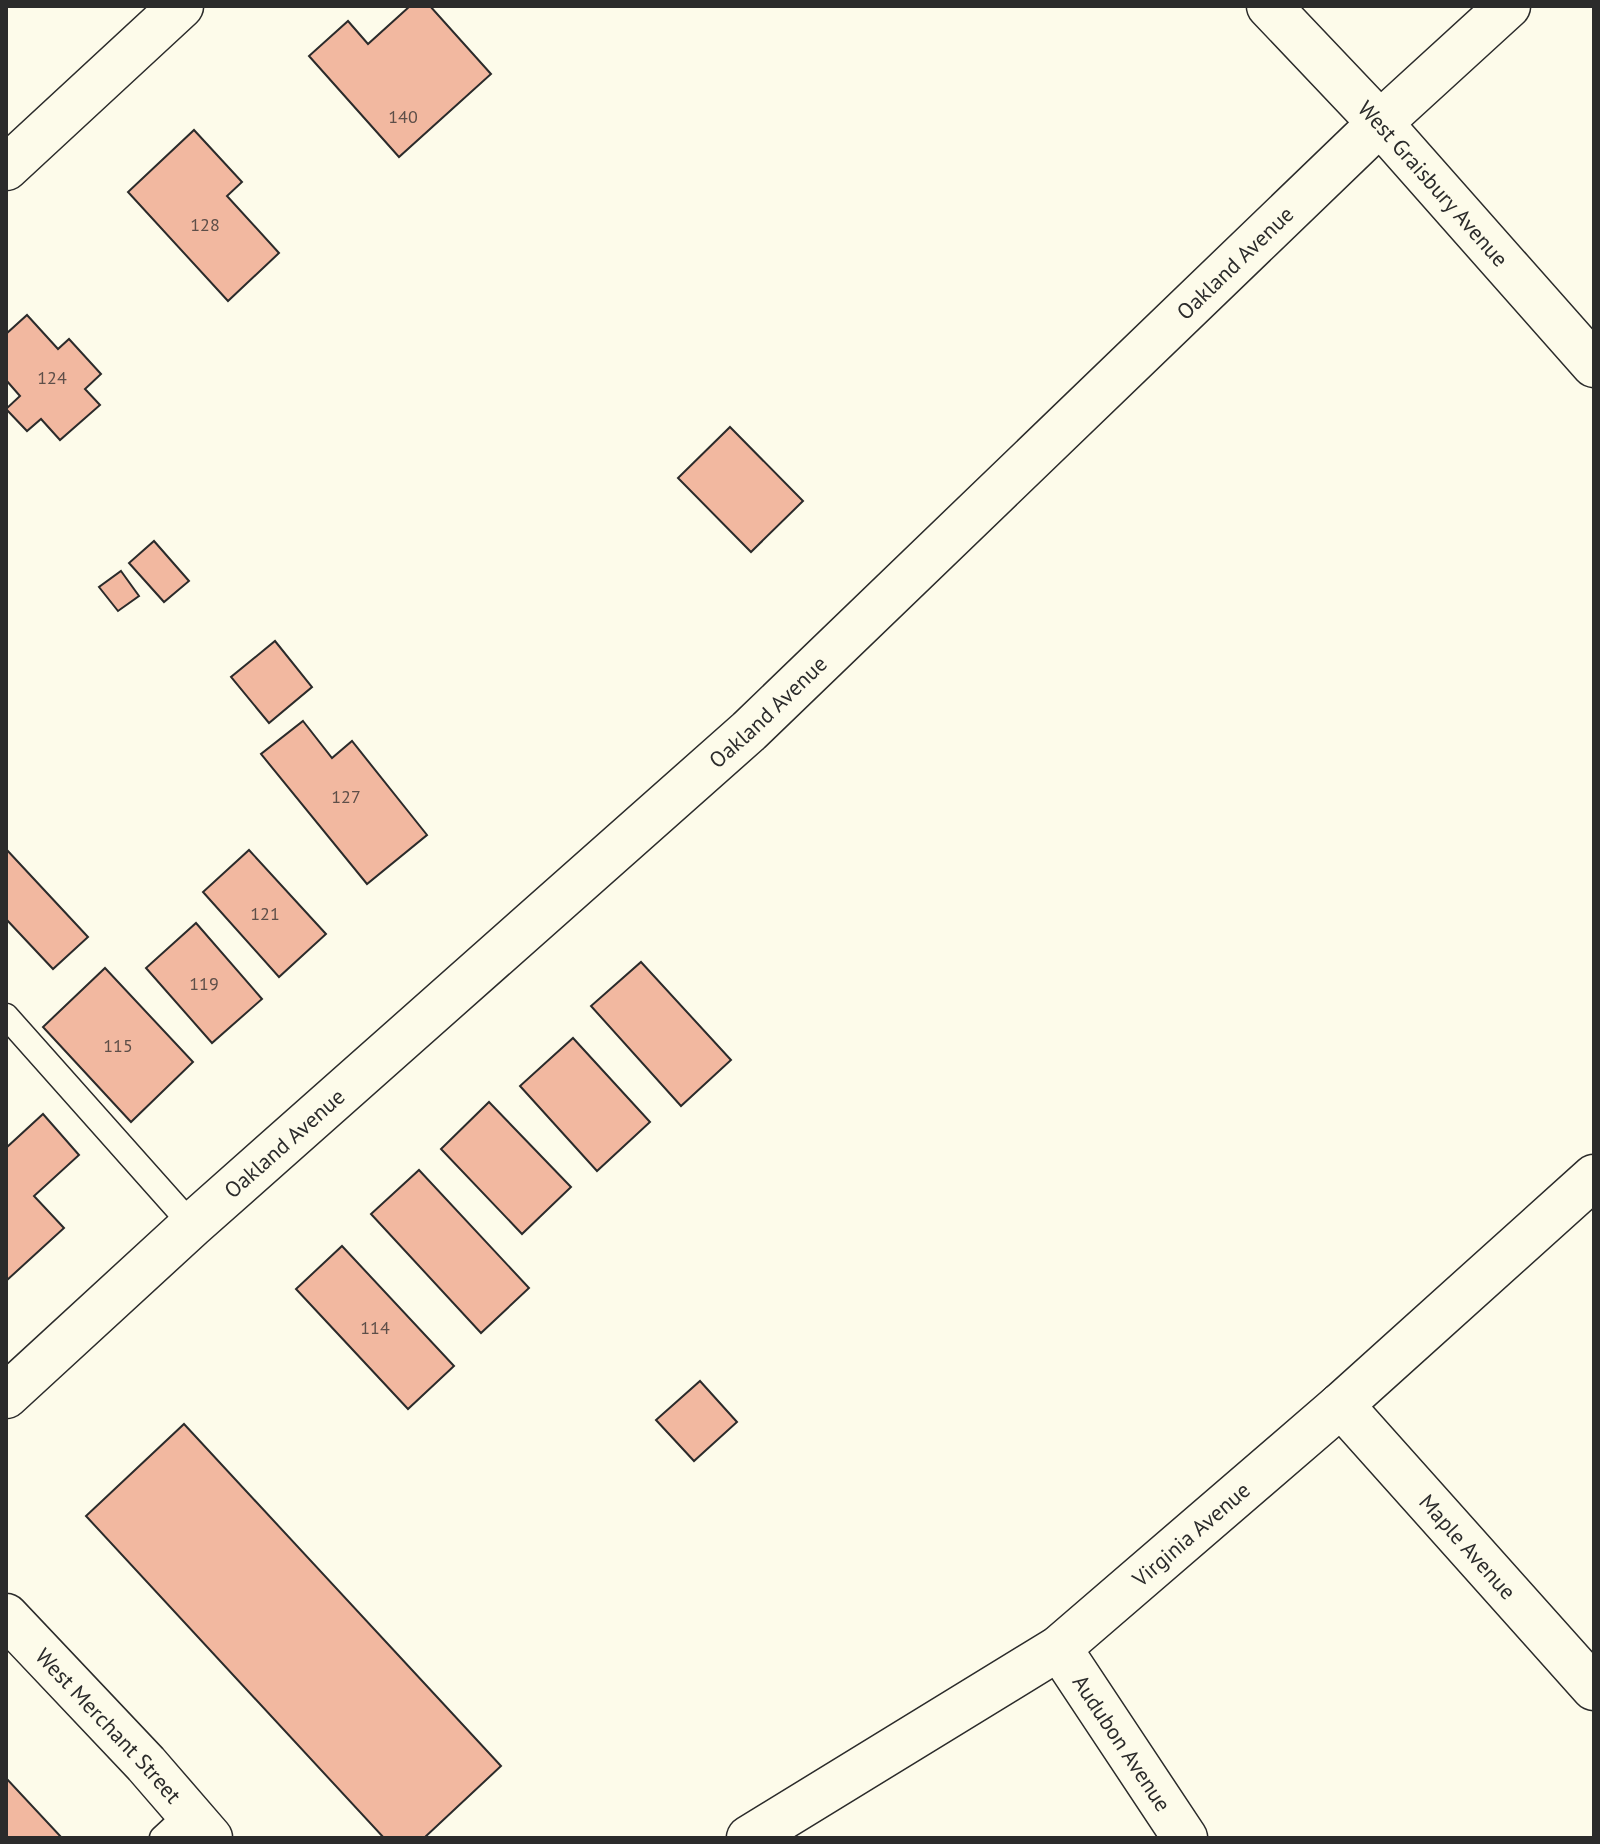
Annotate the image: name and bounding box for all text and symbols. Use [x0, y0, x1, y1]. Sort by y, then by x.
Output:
street label: West Graisbury Avenue [1352, 95, 1514, 272]
house number: 140 [388, 105, 418, 128]
street label: Oakland Avenue [1171, 200, 1299, 325]
house number: 128 [190, 213, 220, 236]
house number: 124 [37, 366, 67, 389]
street label: Oakland Avenue [703, 650, 833, 774]
house number: 127 [331, 785, 361, 808]
house number: 121 [250, 902, 280, 925]
house number: 119 [189, 972, 219, 995]
house number: 115 [103, 1034, 133, 1057]
street label: Oakland Avenue [218, 1082, 350, 1204]
house number: 114 [360, 1316, 390, 1339]
street label: Virginia Avenue [1126, 1476, 1256, 1593]
street label: Maple Avenue [1413, 1488, 1522, 1605]
street label: West Merchant Street [30, 1642, 188, 1809]
street label: Audubon Avenue [1067, 1669, 1177, 1817]

